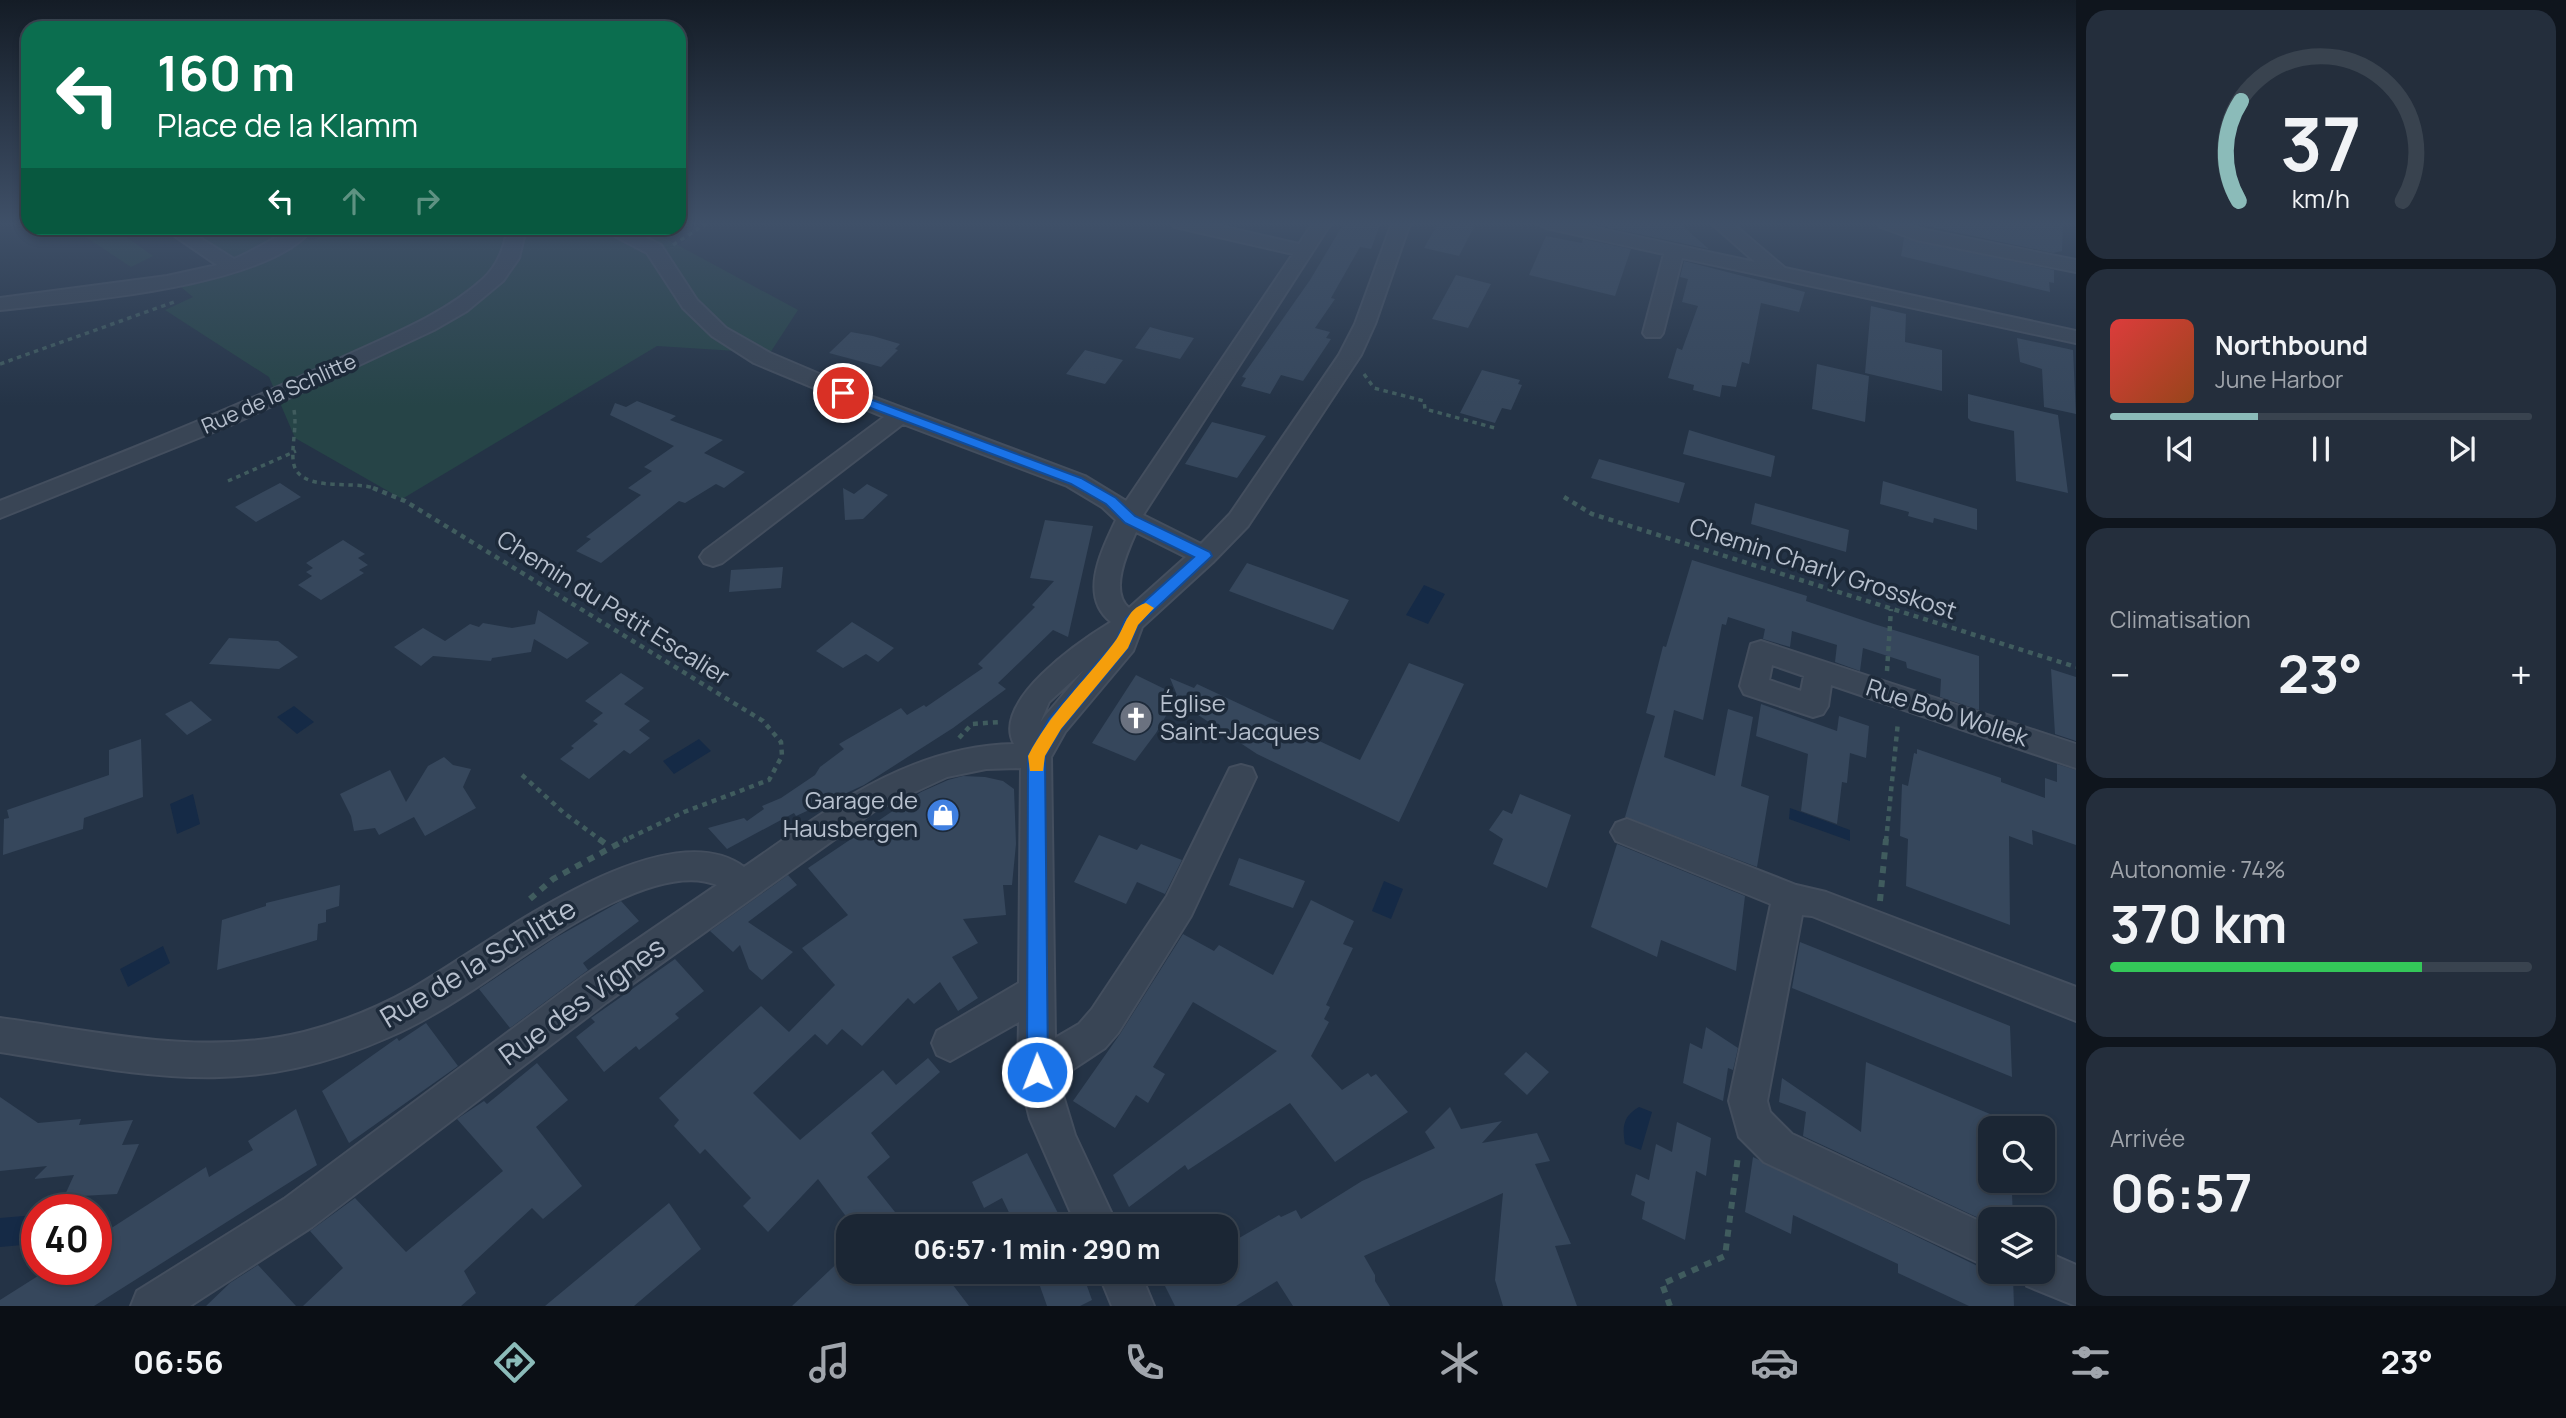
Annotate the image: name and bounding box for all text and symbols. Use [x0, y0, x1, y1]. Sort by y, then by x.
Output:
text: 160 m [157, 39, 295, 106]
icon: left [42, 49, 133, 140]
text: 37 [2280, 93, 2362, 193]
text: Place de la Klamm [157, 103, 418, 147]
text: km/h [2292, 180, 2350, 215]
icon: left [262, 182, 300, 220]
icon: ahead [335, 182, 373, 220]
icon: right [408, 182, 446, 220]
text: Northbound [2215, 327, 2368, 363]
street label: Rue de la Schlitte [197, 346, 360, 440]
pin [813, 363, 873, 423]
text: June Harbor [2215, 363, 2343, 395]
icon: arrive [824, 374, 862, 412]
icon: previous [2161, 430, 2199, 468]
icon: pause [2302, 430, 2340, 468]
icon: next [2443, 430, 2481, 468]
street label: Chemin Charly Grosskost [1686, 509, 1961, 626]
street label: Chemin du Petit Escalier [491, 522, 737, 692]
text: Climatisation [2110, 603, 2251, 635]
text: 23° [2278, 638, 2363, 709]
text: − [2110, 648, 2131, 700]
text: + [2510, 648, 2532, 700]
street label: Rue Bob Wollek [1862, 670, 2034, 754]
place label: Église Saint-Jacques [1160, 686, 1320, 747]
church icon: Église Saint-Jacques [1117, 699, 1155, 737]
place label: Garage de Hausbergen [783, 783, 918, 844]
shop icon: Garage de Hausbergen [924, 796, 962, 834]
text: Autonomie · 74% [2110, 853, 2285, 885]
text: 370 km [2110, 888, 2287, 959]
street label: Rue de la Schlitte [373, 889, 582, 1036]
street label: Rue des Vignes [491, 927, 672, 1073]
position arrow [1000, 1035, 1074, 1109]
map controls [1978, 1116, 2055, 1284]
button: search [1978, 1116, 2055, 1193]
text: Arrivée [2110, 1122, 2185, 1154]
text: 06:57 [2110, 1157, 2253, 1228]
speed limit sign: 40 [21, 1194, 112, 1285]
button: layers [1978, 1207, 2055, 1284]
text: 06:57 · 1 min · 290 m [914, 1231, 1160, 1267]
icon: directions [490, 1338, 539, 1387]
icon: music [805, 1338, 854, 1387]
icon: phone [1120, 1338, 1169, 1387]
icon: climate [1435, 1338, 1484, 1387]
icon: car [1750, 1338, 1799, 1387]
icon: filters [2066, 1338, 2115, 1387]
text: 06:56 [133, 1340, 224, 1384]
text: 23° [2381, 1340, 2433, 1384]

